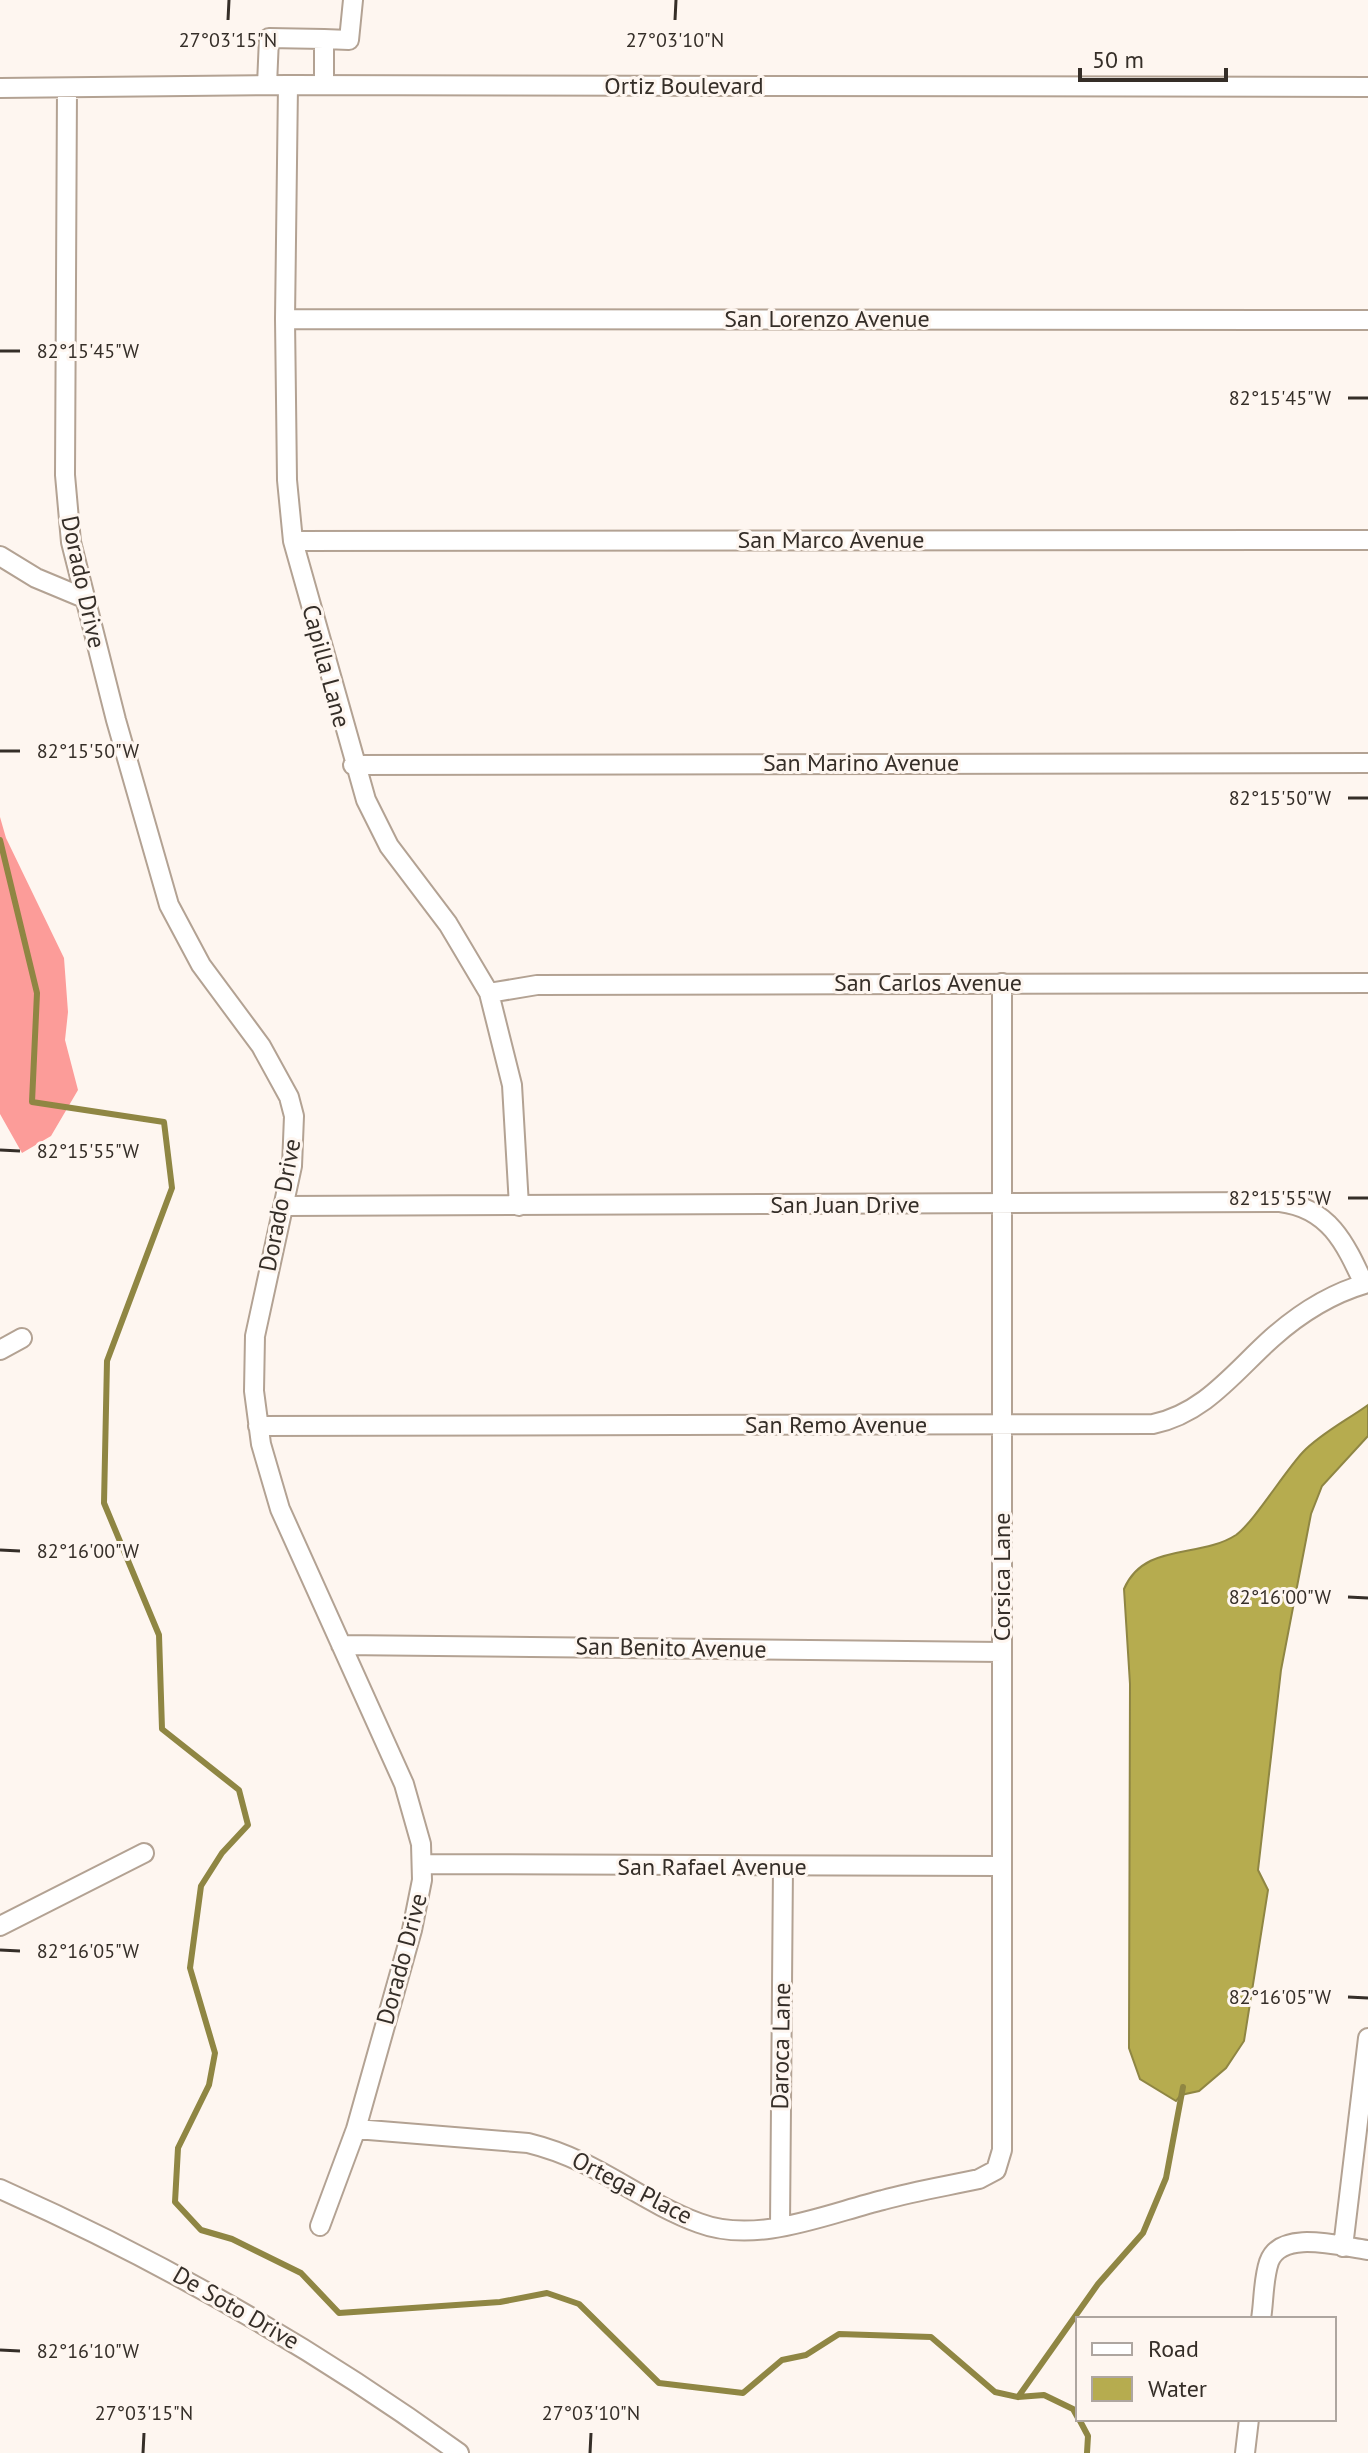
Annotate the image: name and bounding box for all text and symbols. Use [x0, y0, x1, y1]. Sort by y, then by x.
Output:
text: 27°03'15"N [179, 27, 277, 53]
text: 27°03'10"N [626, 27, 724, 53]
scale bar [1080, 32, 1226, 82]
text: 50 m [1092, 44, 1144, 75]
street label: Ortiz Boulevard [604, 70, 764, 101]
street label: San Lorenzo Avenue [724, 303, 930, 334]
text: 82°15'45"W [37, 338, 140, 364]
text: 82°15'45"W [1229, 385, 1332, 411]
street label: Dorado Drive [54, 513, 113, 651]
street label: San Marco Avenue [738, 524, 924, 555]
street label: Capilla Lane [295, 601, 358, 731]
text: 82°15'50"W [37, 738, 140, 764]
street label: San Marino Avenue [763, 747, 959, 778]
text: 82°15'50"W [1229, 785, 1332, 811]
street label: San Carlos Avenue [834, 967, 1022, 998]
street label: Dorado Drive [251, 1136, 308, 1274]
text: 82°15'55"W [37, 1138, 140, 1164]
text: 82°15'55"W [1229, 1185, 1332, 1211]
street label: San Juan Drive [770, 1189, 920, 1220]
street label: San Remo Avenue [745, 1409, 927, 1440]
street label: Corsica Lane [986, 1513, 1017, 1641]
text: 82°16'00"W [37, 1538, 140, 1564]
text: 82°16'00"W [1229, 1584, 1332, 1610]
street label: San Benito Avenue [575, 1630, 767, 1665]
street label: San Rafael Avenue [617, 1851, 807, 1882]
street label: Dorado Drive [369, 1890, 434, 2028]
text: 82°16'05"W [37, 1938, 140, 1964]
street label: Daroca Lane [764, 1982, 797, 2110]
text: 82°16'05"W [1229, 1984, 1332, 2010]
street label: Ortega Place [567, 2144, 698, 2231]
street label: De Soto Drive [168, 2259, 305, 2356]
legend [1076, 2317, 1336, 2421]
text: Road [1148, 2333, 1199, 2364]
text: 82°16'10"W [37, 2338, 140, 2364]
text: Water [1148, 2373, 1207, 2404]
text: 27°03'15"N [95, 2400, 193, 2426]
text: 27°03'10"N [542, 2400, 640, 2426]

